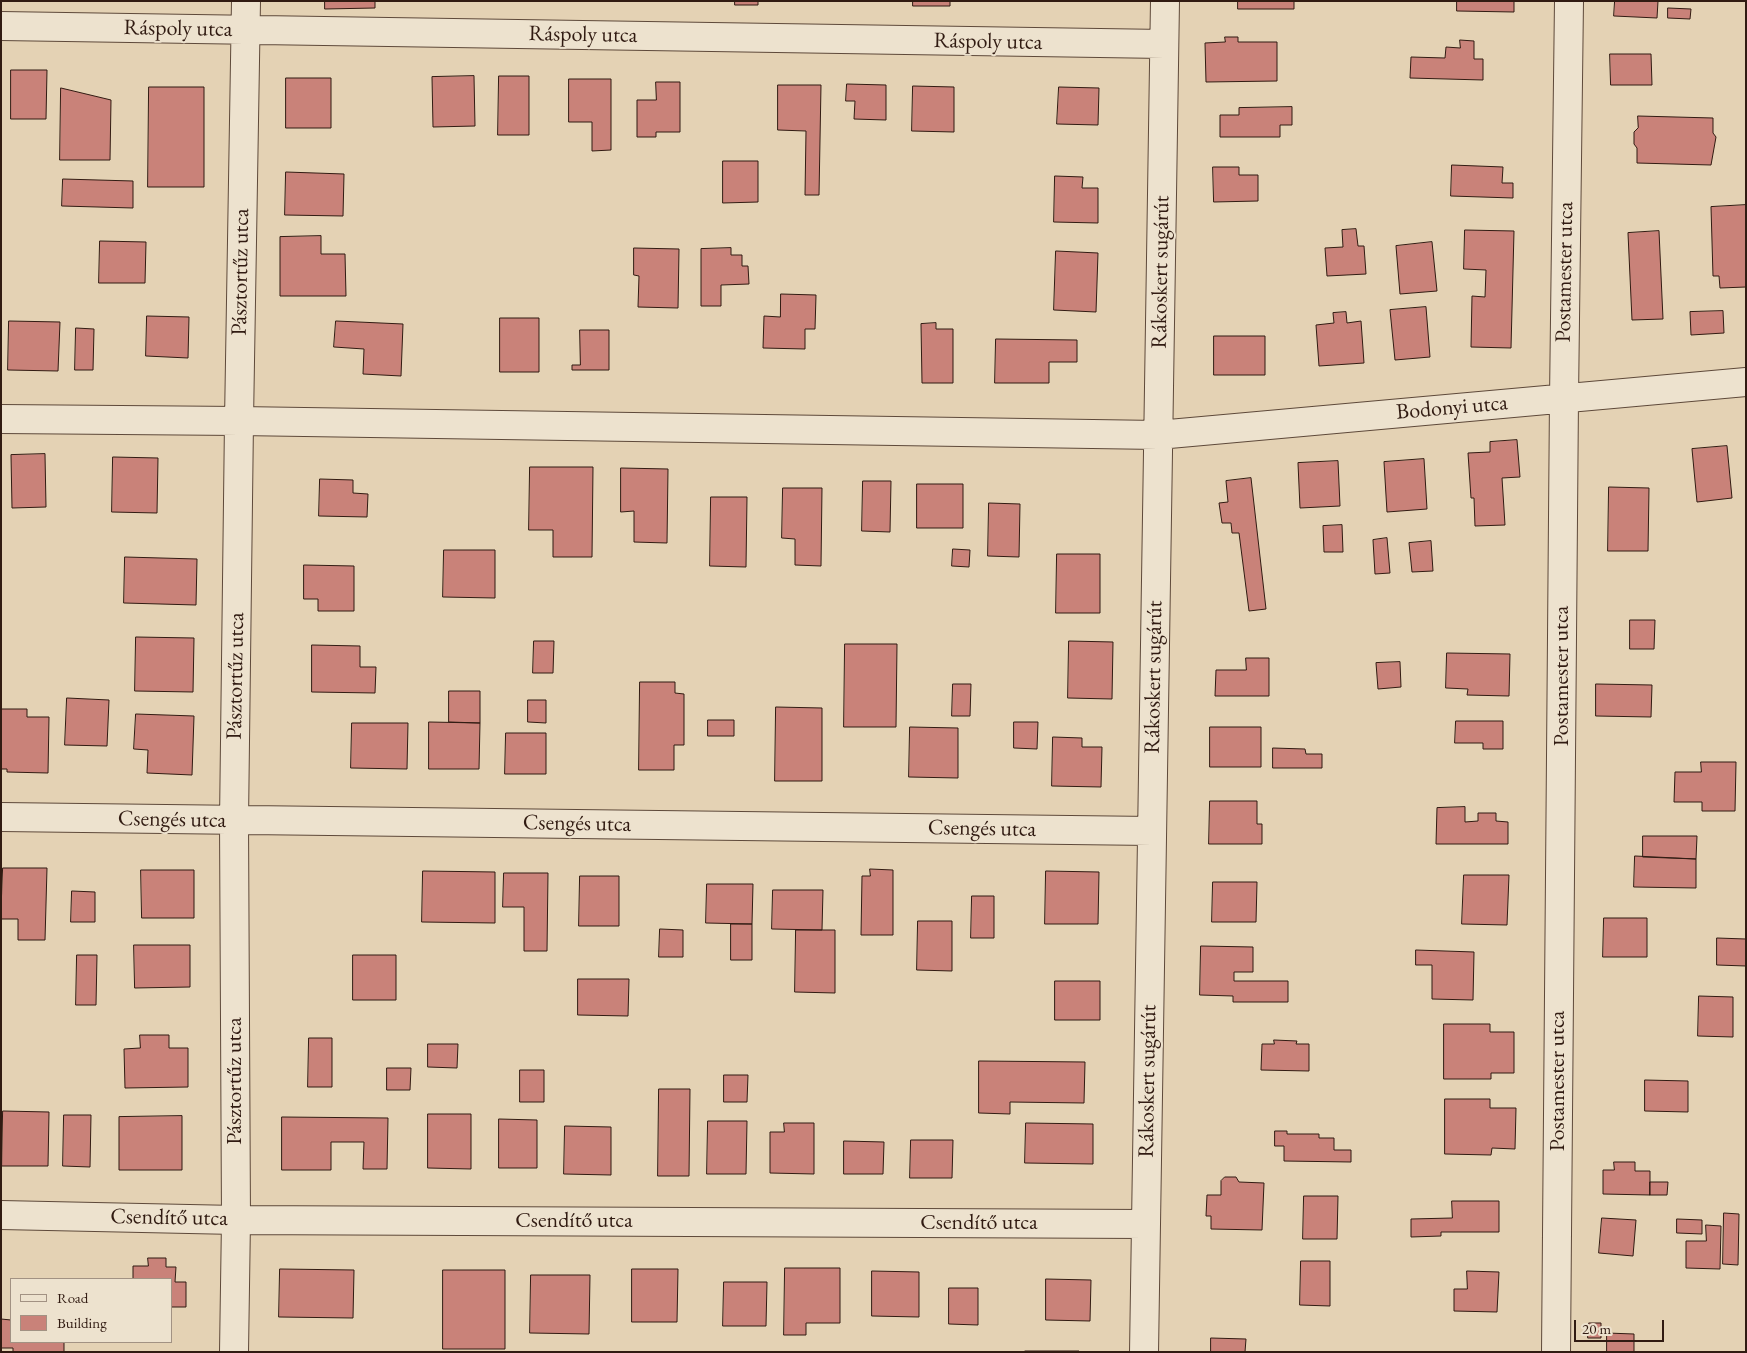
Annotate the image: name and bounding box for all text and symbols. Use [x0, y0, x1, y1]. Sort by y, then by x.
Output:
street label: Ráspoly utca [123, 15, 233, 43]
street label: Ráspoly utca [528, 21, 638, 49]
street label: Ráspoly utca [933, 28, 1043, 56]
street label: Rákoskert sugárút [1146, 195, 1176, 349]
street label: Postamester utca [1551, 201, 1579, 343]
street label: Pásztortűz utca [227, 208, 255, 336]
street label: Bodonyi utca [1395, 390, 1509, 426]
street label: Rákoskert sugárút [1139, 600, 1169, 754]
street label: Postamester utca [1549, 606, 1575, 746]
street label: Pásztortűz utca [222, 612, 250, 740]
street label: Csengés utca [118, 806, 226, 834]
street label: Csengés utca [523, 810, 631, 838]
street label: Csengés utca [928, 815, 1036, 843]
street label: Rákoskert sugárút [1133, 1004, 1163, 1158]
street label: Postamester utca [1545, 1011, 1571, 1151]
street label: Pásztortűz utca [222, 1017, 248, 1145]
street label: Csendítő utca [110, 1204, 228, 1232]
street label: Csendítő utca [515, 1208, 633, 1234]
street label: Csendítő utca [920, 1210, 1038, 1236]
legend [10, 1278, 172, 1343]
text: Road [57, 1288, 88, 1307]
scale bar [1577, 1310, 1667, 1342]
text: Building [57, 1313, 107, 1332]
text: 20 m [1582, 1319, 1611, 1338]

